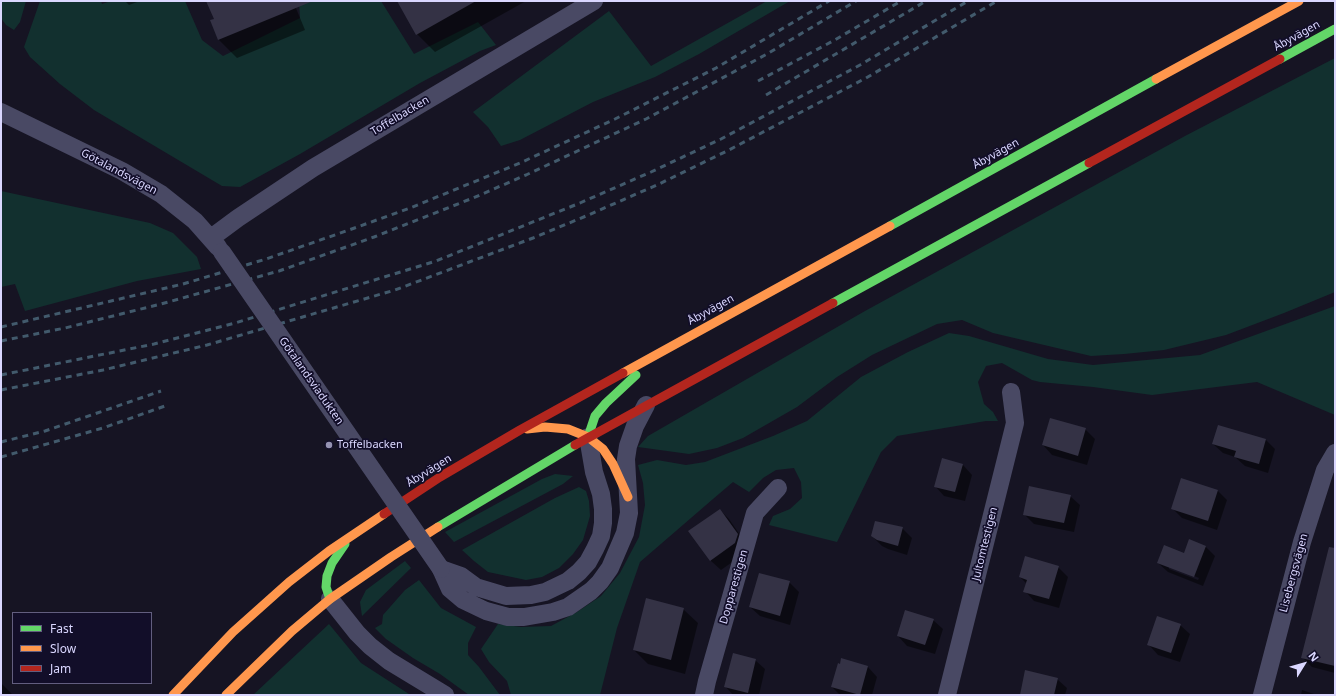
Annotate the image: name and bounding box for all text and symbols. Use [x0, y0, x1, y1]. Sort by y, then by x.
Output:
street label: Åbyvägen [1272, 18, 1322, 54]
street label: Toffelbacken [368, 93, 432, 139]
street label: Åbyvägen [971, 136, 1021, 172]
street label: Götalandsvägen [79, 146, 159, 198]
street label: Åbyvägen [686, 292, 736, 328]
street label: Götalandsviadukten [276, 335, 346, 427]
place label: Toffelbacken [337, 438, 403, 452]
marker: Toffelbacken [324, 440, 334, 450]
street label: Åbyvägen [404, 452, 454, 490]
street label: Jultomtestigen [969, 506, 1001, 582]
street label: Lisebergsvägen [1277, 532, 1311, 614]
street label: Dopparestigen [717, 548, 751, 626]
legend [12, 612, 152, 684]
text: Fast [50, 620, 73, 637]
text: Slow [50, 640, 76, 657]
north arrow [1284, 644, 1324, 684]
text: N [1305, 648, 1323, 665]
text: Jam [50, 660, 71, 677]

